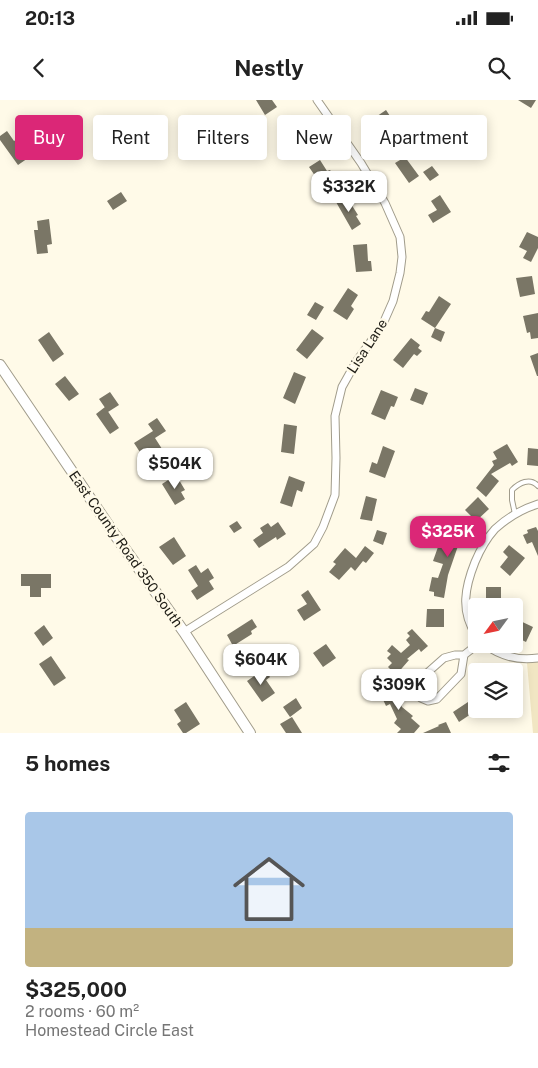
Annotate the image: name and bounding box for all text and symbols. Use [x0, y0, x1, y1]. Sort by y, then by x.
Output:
text: 20:13 [25, 7, 75, 29]
icon: back [25, 54, 53, 82]
icon: search [485, 54, 513, 82]
text: Nestly [234, 55, 304, 81]
chip: Buy [15, 115, 83, 160]
chip: Rent [93, 115, 168, 160]
chip: Filters [178, 115, 267, 160]
chip: New [277, 115, 351, 160]
chip: Apartment [361, 115, 487, 160]
pin: $332K [314, 170, 384, 213]
text: $332K [322, 177, 376, 196]
street label: Lisa Lane [344, 316, 390, 376]
pin: $504K [140, 448, 210, 490]
text: $504K [148, 454, 202, 473]
street label: East County Road 350 South [66, 468, 186, 630]
pin: $325K [413, 516, 483, 558]
text: $325K [421, 522, 475, 541]
north arrow [468, 598, 522, 652]
map controls [468, 598, 523, 718]
pin: $604K [226, 644, 296, 686]
text: $604K [234, 650, 288, 669]
button: layers [468, 663, 523, 718]
pin: $309K [364, 668, 434, 711]
text: $309K [372, 675, 426, 694]
icon: filters [485, 749, 513, 777]
text: 5 homes [25, 751, 110, 776]
icon: home [224, 844, 314, 934]
text: $325,000 [25, 977, 127, 1002]
text: 2 rooms · 60 m² [25, 1002, 139, 1021]
text: Homestead Circle East [25, 1021, 194, 1040]

